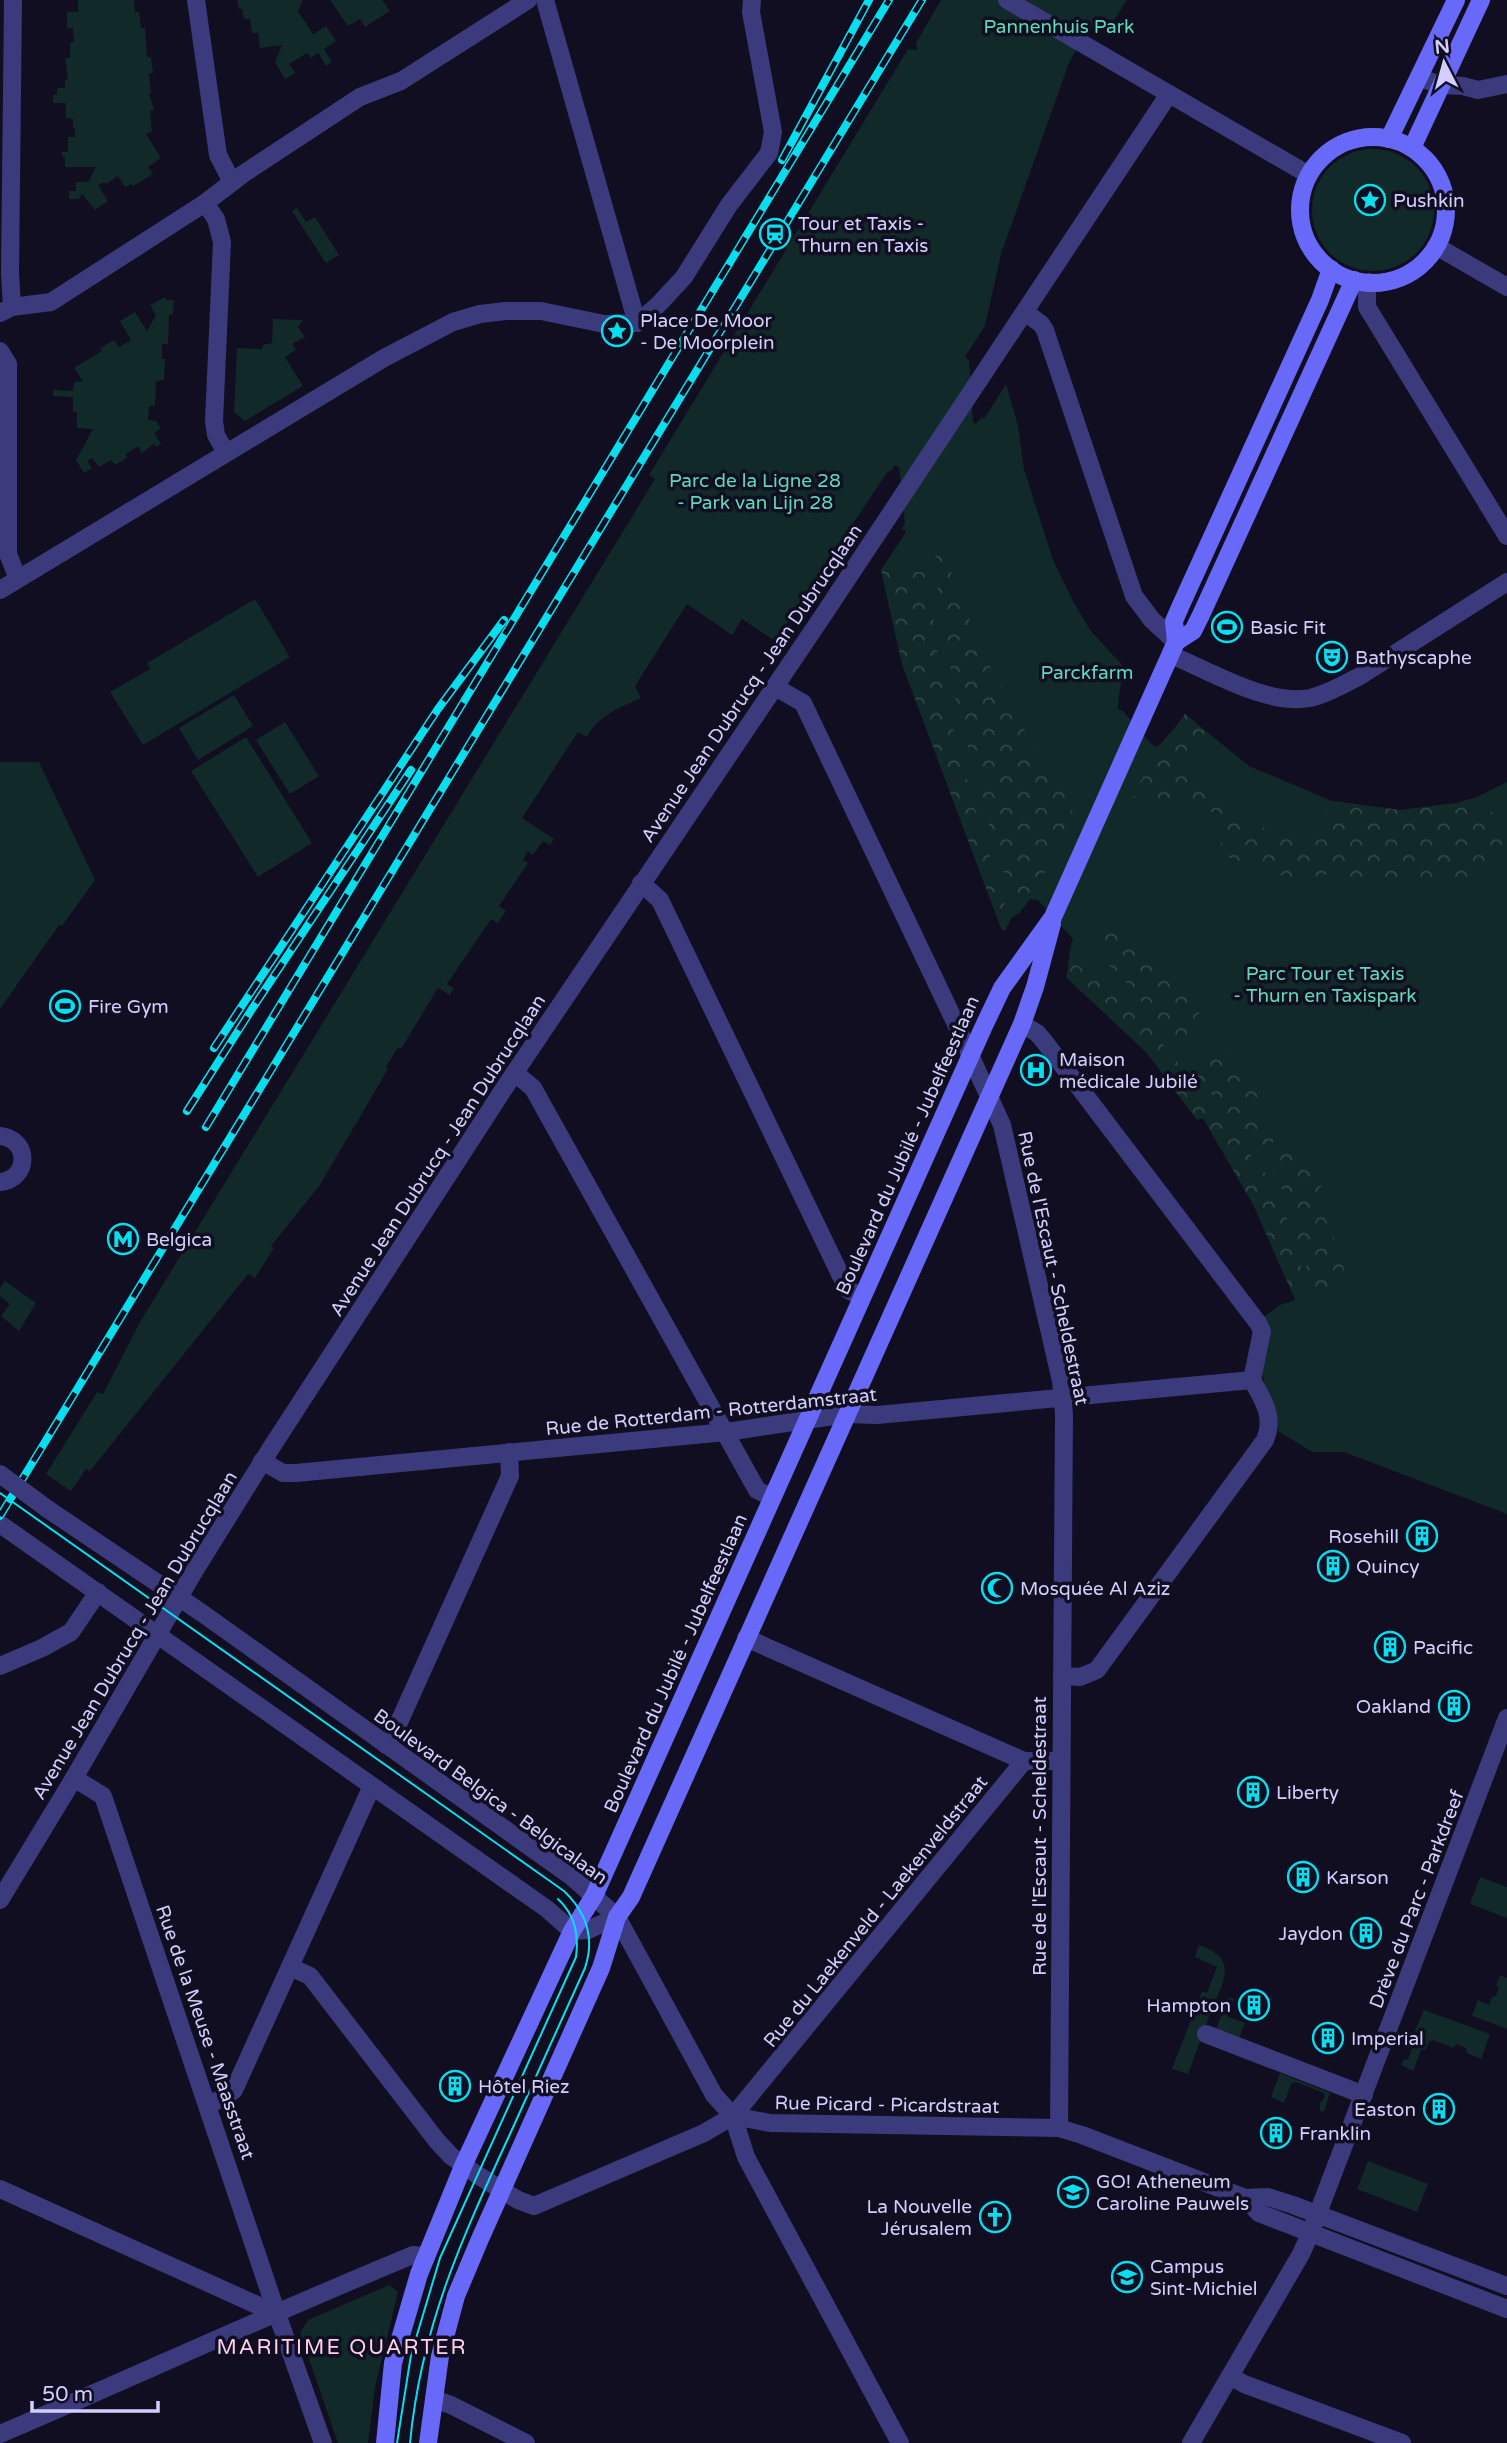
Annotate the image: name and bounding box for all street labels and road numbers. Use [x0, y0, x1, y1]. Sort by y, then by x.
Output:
street label: Avenue Jean Dubrucq - Jean Dubrucqlaan [637, 520, 867, 847]
street label: Avenue Jean Dubrucq - Jean Dubrucqlaan [325, 991, 550, 1320]
street label: Boulevard du Jubilé - Jubelfeestlaan [832, 992, 984, 1298]
street label: Rue de l'Escaut - Scheldestraat [1013, 1129, 1093, 1407]
street label: Rue de Rotterdam - Rotterdamstraat [545, 1384, 878, 1440]
street label: Avenue Jean Dubrucq - Jean Dubrucqlaan [28, 1467, 242, 1804]
street label: Boulevard du Jubilé - Jubelfeestlaan [600, 1510, 752, 1816]
street label: Rue de l'Escaut - Scheldestraat [1029, 1696, 1051, 1976]
street label: Boulevard Belgica - Belgicalaan [369, 1705, 612, 1889]
street label: Rue du Laekenveld - Laekenveldstraat [759, 1771, 992, 2052]
street label: Drève du Parc - Parkdreef [1365, 1787, 1469, 2011]
street label: Rue de la Meuse - Maasstraat [151, 1902, 259, 2162]
street label: Rue Picard - Picardstraat [774, 2092, 999, 2118]

